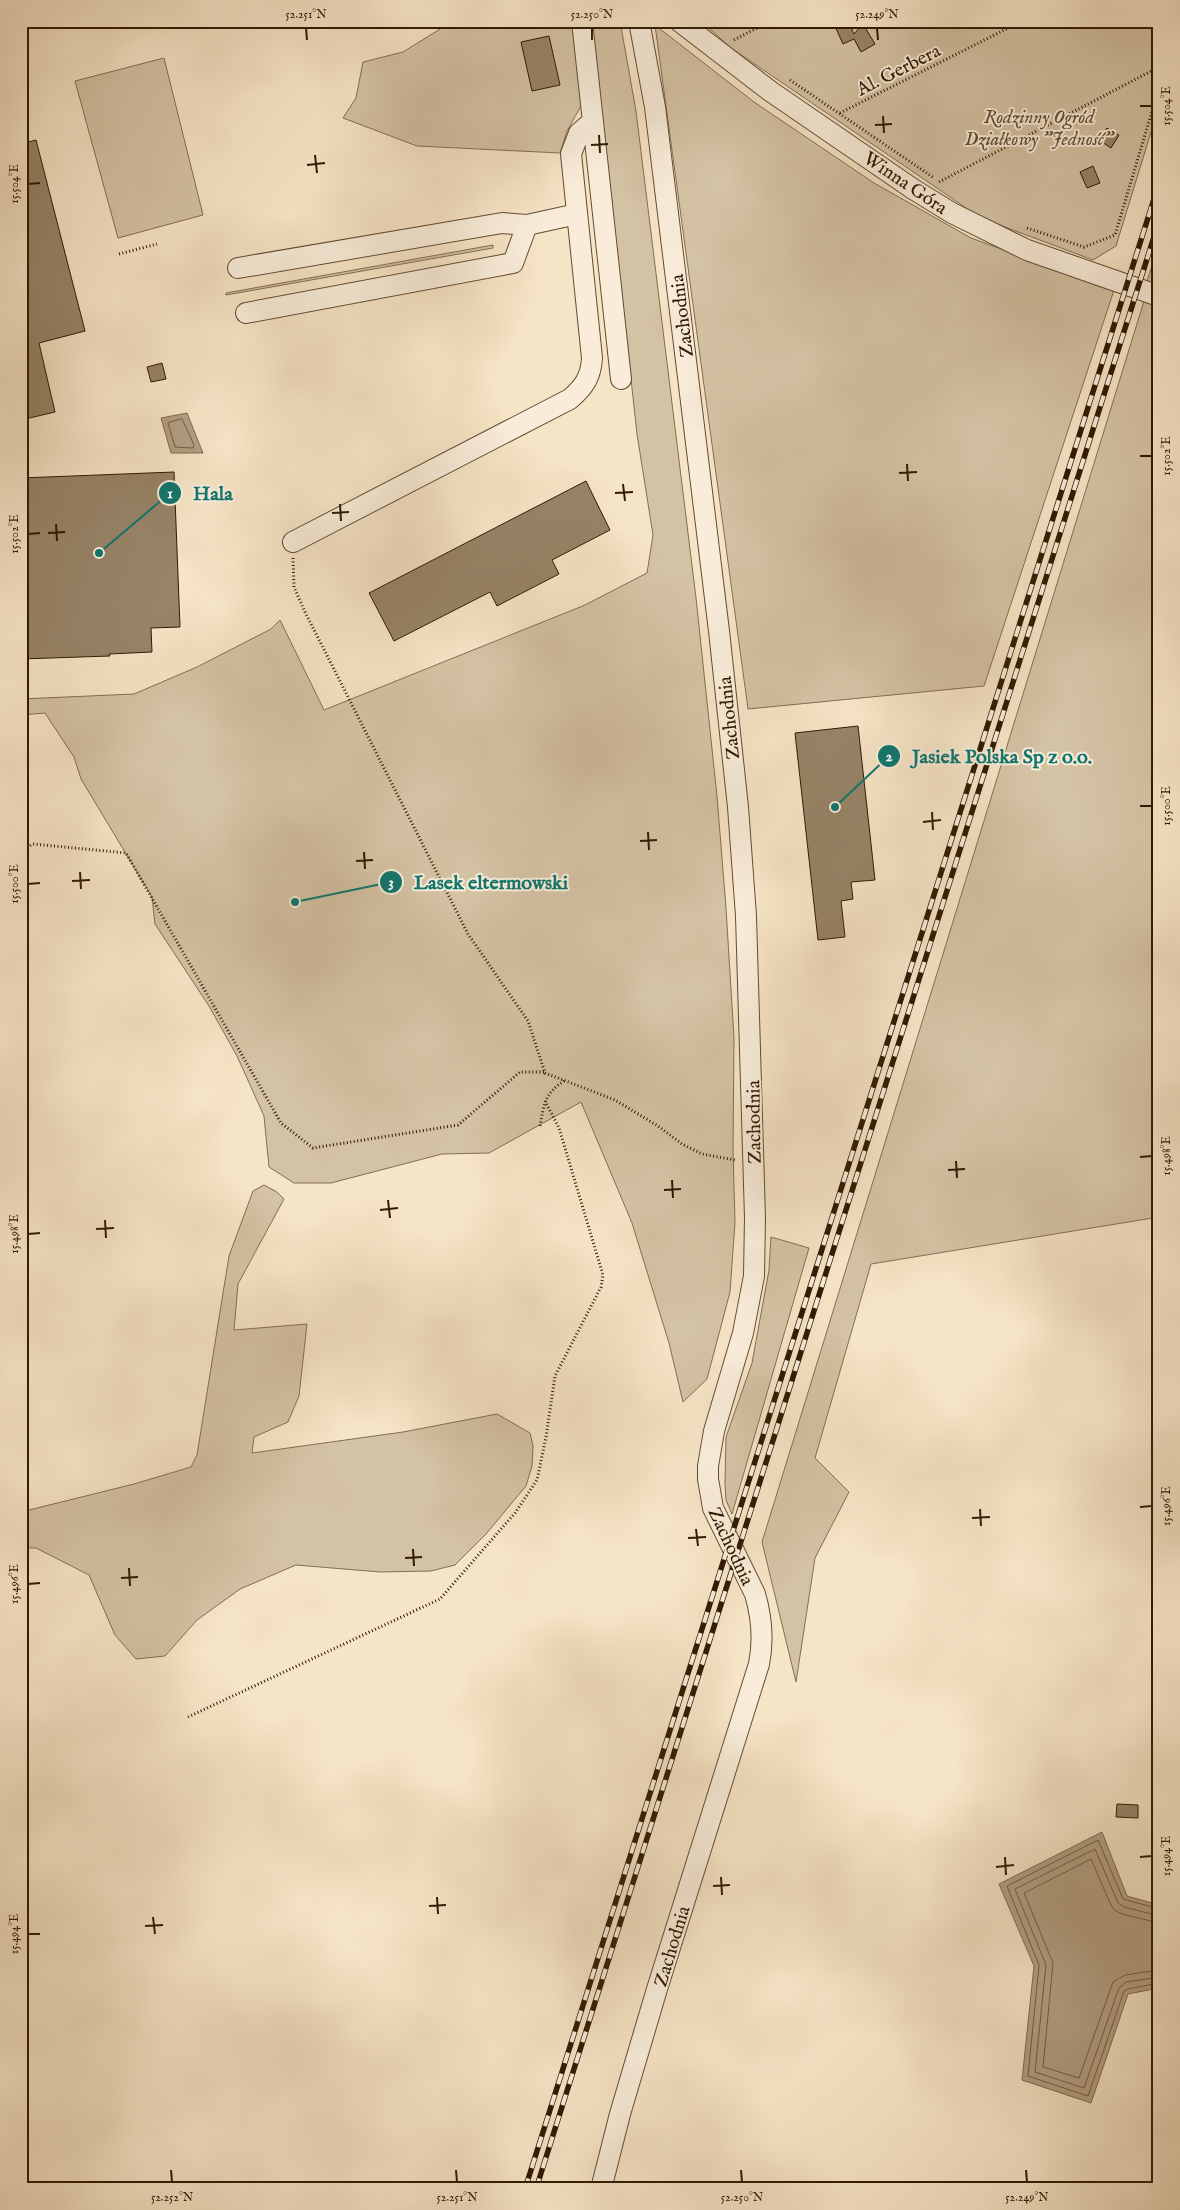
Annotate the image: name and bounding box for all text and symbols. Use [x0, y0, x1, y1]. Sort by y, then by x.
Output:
text: 52.251°N [285, 7, 327, 22]
text: 52.250°N [571, 7, 614, 22]
text: 52.249°N [855, 7, 899, 22]
street label: Al. Gerbera [852, 39, 946, 103]
text: 15.504°E [1159, 86, 1174, 126]
park label: Rodzinny Ogród Działkowy "Jedność" [965, 106, 1115, 152]
street label: Winna Góra [858, 147, 952, 221]
text: 15.504°E [7, 164, 22, 204]
street label: Zachodnia [666, 272, 700, 359]
text: 15.502°E [1159, 436, 1174, 476]
callout: Hala [158, 475, 243, 510]
text: Hala [193, 482, 233, 507]
text: 1 [167, 484, 173, 503]
text: 15.502°E [7, 514, 22, 554]
street label: Zachodnia [714, 674, 746, 761]
callout: Jasiek Polska Sp z o.o. [877, 738, 1102, 773]
text: Jasiek Polska Sp z o.o. [909, 745, 1092, 770]
text: 2 [885, 747, 893, 766]
text: 15.500°E [1159, 786, 1174, 826]
text: 15.500°E [7, 864, 22, 904]
callout: Lasek eltermowski [379, 864, 578, 899]
text: Lasek eltermowski [414, 871, 569, 896]
text: 3 [388, 873, 394, 892]
street label: Zachodnia [742, 1079, 768, 1164]
text: 15.498°E [1159, 1136, 1174, 1176]
text: 15.498°E [7, 1214, 22, 1254]
text: 15.496°E [1159, 1486, 1174, 1526]
street label: Zachodnia [702, 1504, 759, 1590]
text: 15.496°E [7, 1564, 22, 1604]
text: 15.494°E [1159, 1836, 1174, 1876]
street label: Zachodnia [649, 1902, 697, 1990]
text: 15.494°E [7, 1914, 22, 1954]
text: 52.252°N [151, 2190, 194, 2205]
text: 52.251°N [436, 2190, 478, 2205]
text: 52.250°N [721, 2190, 764, 2205]
text: 52.249°N [1005, 2190, 1049, 2205]

